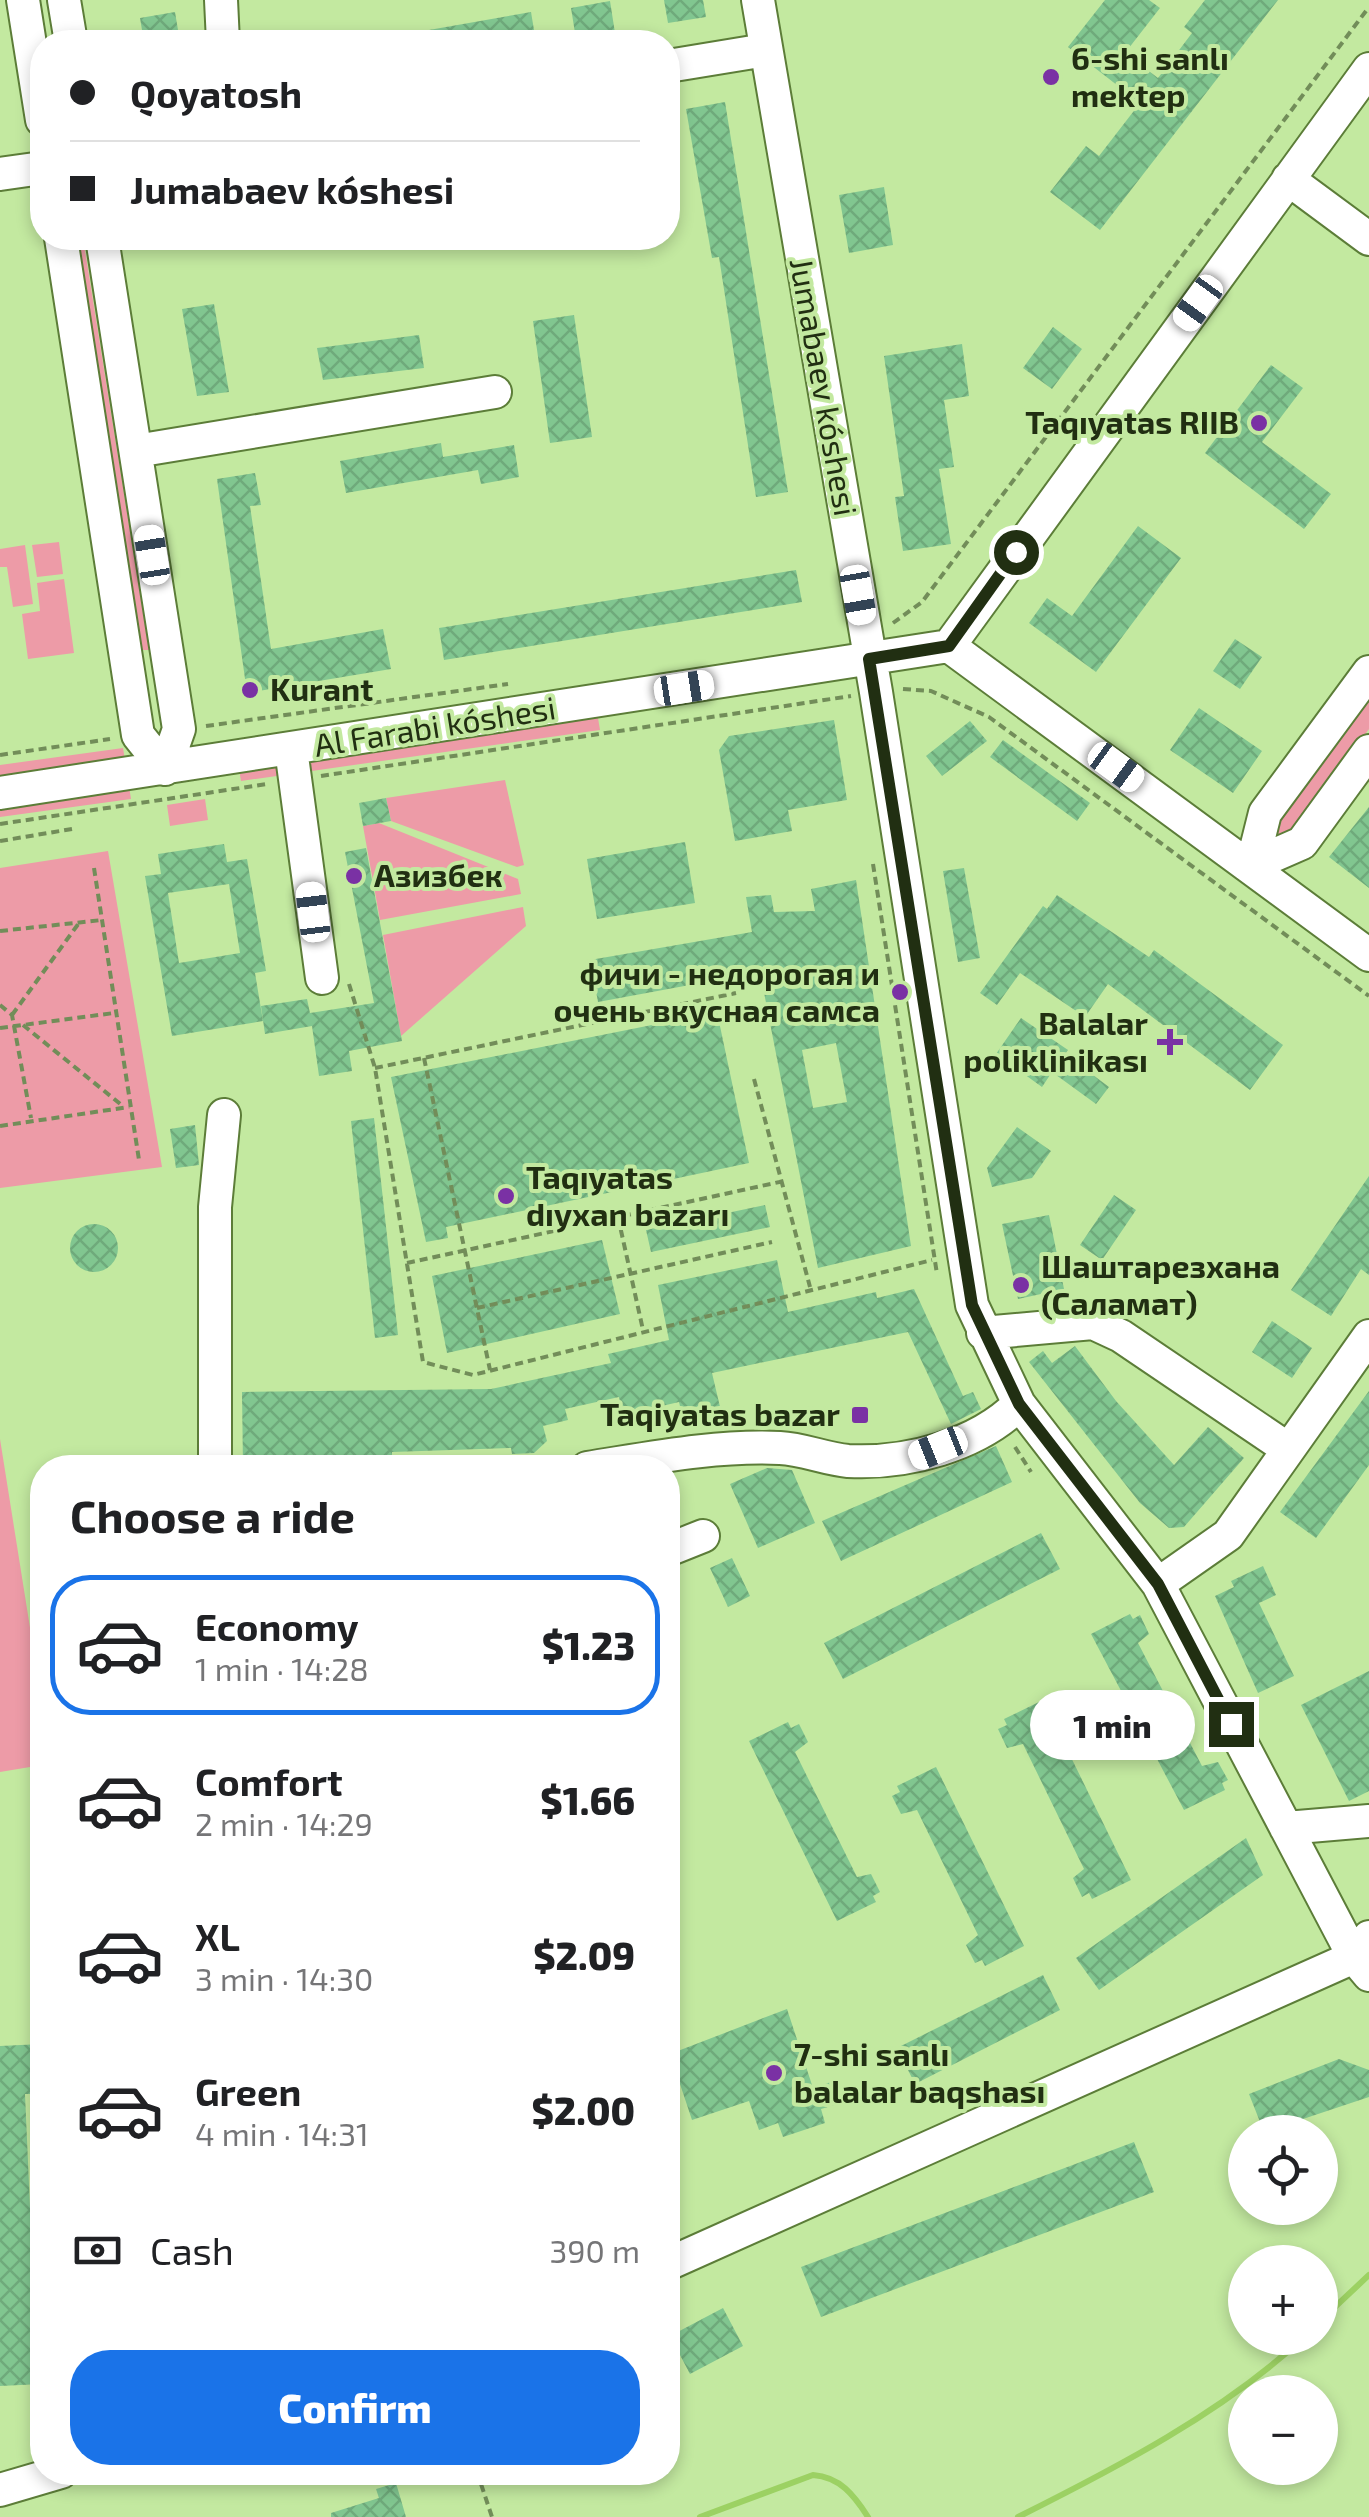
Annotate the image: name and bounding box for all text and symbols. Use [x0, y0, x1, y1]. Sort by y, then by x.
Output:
place label: 6-shi sanlı mektep [1071, 38, 1229, 113]
marker: 6-shi sanlı mektep [1040, 66, 1062, 88]
text: Qoyatosh [130, 70, 302, 116]
text: Jumabaev kóshesi [130, 166, 454, 212]
street label: Jumabaev kóshesi [784, 255, 866, 519]
car [1168, 270, 1228, 336]
place label: Taqıyatas RIIB [1025, 402, 1239, 441]
marker: Taqıyatas RIIB [1248, 412, 1270, 434]
car [132, 523, 172, 587]
route start [994, 530, 1039, 575]
car [838, 563, 878, 627]
car [652, 668, 716, 708]
place label: Kurant [270, 669, 373, 707]
marker: Kurant [239, 679, 261, 701]
street label: Al Farabi kóshesi [311, 687, 558, 763]
car [1083, 737, 1149, 797]
place label: Азизбек [374, 855, 503, 893]
marker: Азизбек [343, 865, 365, 887]
car [294, 880, 332, 944]
place label: фичи - недорогая и очень вкусная самса [554, 953, 880, 1029]
marker: фичи - недорогая и очень вкусная самса [889, 981, 911, 1003]
place label: Balalar poliklinikası [963, 1003, 1148, 1078]
marker: Balalar poliklinikası [1157, 1029, 1183, 1055]
place label: Taqıyatas dıyxan bazarı [526, 1157, 729, 1233]
marker: Taqıyatas dıyxan bazarı [495, 1185, 517, 1207]
place label: Шаштарезхана (Саламат) [1041, 1246, 1280, 1321]
marker: Шаштарезхана (Саламат) [1010, 1274, 1032, 1296]
place label: Taqiyatas bazar [600, 1394, 840, 1433]
marker: Taqiyatas bazar [849, 1404, 871, 1426]
car [905, 1423, 971, 1473]
text: Choose a ride [70, 1488, 355, 1542]
icon: car [75, 1600, 165, 1690]
text: Economy [195, 1603, 359, 1649]
text: $1.23 [542, 1622, 635, 1668]
text: 1 min · 14:28 [195, 1649, 369, 1687]
callout: 1 min [1031, 1689, 1196, 1759]
route end [1209, 1702, 1254, 1747]
text: 1 min [1073, 1706, 1152, 1744]
icon: car [75, 1755, 165, 1845]
text: Comfort [195, 1758, 343, 1804]
text: $1.66 [540, 1777, 635, 1823]
text: 2 min · 14:29 [195, 1804, 373, 1842]
icon: car [75, 1910, 165, 2000]
text: XL [195, 1913, 240, 1959]
text: $2.09 [533, 1932, 635, 1978]
text: 3 min · 14:30 [195, 1959, 373, 1997]
place label: 7-shi sanlı balalar baqshası [794, 2034, 1045, 2109]
marker: 7-shi sanlı balalar baqshası [763, 2062, 785, 2084]
icon: car [75, 2065, 165, 2155]
text: Green [195, 2068, 301, 2114]
text: $2.00 [532, 2087, 635, 2133]
text: 4 min · 14:31 [195, 2114, 369, 2152]
map controls [1228, 2115, 1338, 2485]
button: locate [1228, 2115, 1338, 2225]
icon: cash [70, 2223, 125, 2278]
text: Cash [150, 2227, 234, 2273]
text: 390 m [549, 2231, 640, 2269]
button: + [1228, 2245, 1338, 2355]
button: Confirm [70, 2350, 640, 2465]
button: − [1228, 2375, 1338, 2485]

